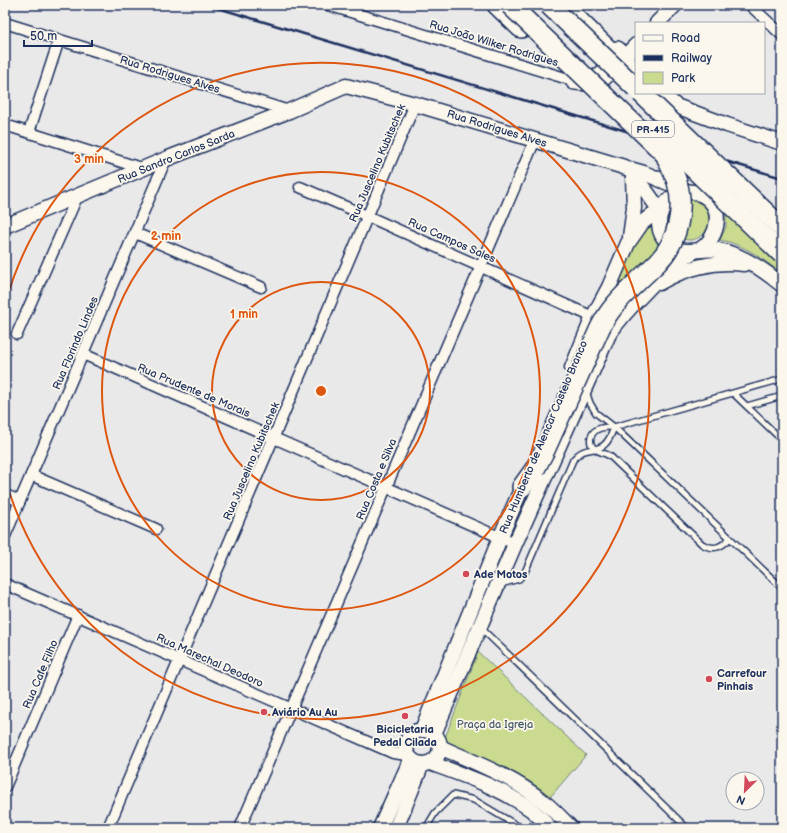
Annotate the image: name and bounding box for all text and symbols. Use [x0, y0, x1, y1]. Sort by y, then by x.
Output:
street label: Rua João Wilker Rodrigues [428, 18, 560, 69]
scale bar [24, 22, 92, 48]
legend [635, 22, 765, 94]
text: 50 m [30, 29, 57, 44]
text: Road [671, 31, 700, 46]
text: Railway [671, 51, 713, 66]
street label: Rua Rodrigues Alves [118, 53, 222, 96]
text: Park [671, 71, 695, 86]
street label: Rua Juscelino Kubitschek [347, 102, 408, 224]
street label: Rua Rodrigues Alves [445, 107, 549, 150]
road number: PR-415 [632, 121, 674, 137]
street label: Rua Sandro Carlos Sarda [116, 127, 237, 186]
text: 3 min [74, 152, 104, 167]
street label: Rua Campos Sales [406, 215, 498, 266]
text: 2 min [151, 229, 181, 244]
street label: Rua Florindo Lindes [50, 294, 101, 392]
text: 1 min [230, 307, 258, 322]
street label: Rua Humberto de Alencar Castelo Branco [497, 339, 590, 536]
street label: Rua Prudente de Morais [135, 361, 253, 420]
centre of rings [314, 384, 328, 398]
street label: Rua Juscelino Kubitschek [221, 400, 282, 522]
street label: Rua Costa e Silva [353, 436, 399, 522]
place label: Ade Motos [473, 568, 528, 581]
marker: Ade Motos [461, 569, 471, 579]
street label: Rua Marechal Deodoro [154, 631, 265, 690]
street label: Rua Cafe Filho [20, 638, 61, 711]
place label: Carrefour Pinhais [717, 667, 767, 693]
marker: Carrefour Pinhais [704, 674, 714, 684]
place label: Aviário Au Au [271, 706, 337, 719]
marker: Aviário Au Au [259, 707, 269, 717]
marker: Bicicletaria Pedal Cilada [400, 711, 410, 721]
park label: Praça da Igreja [457, 718, 533, 731]
place label: Bicicletaria Pedal Cilada [373, 723, 437, 749]
north arrow [725, 771, 765, 811]
text: N [735, 792, 748, 807]

